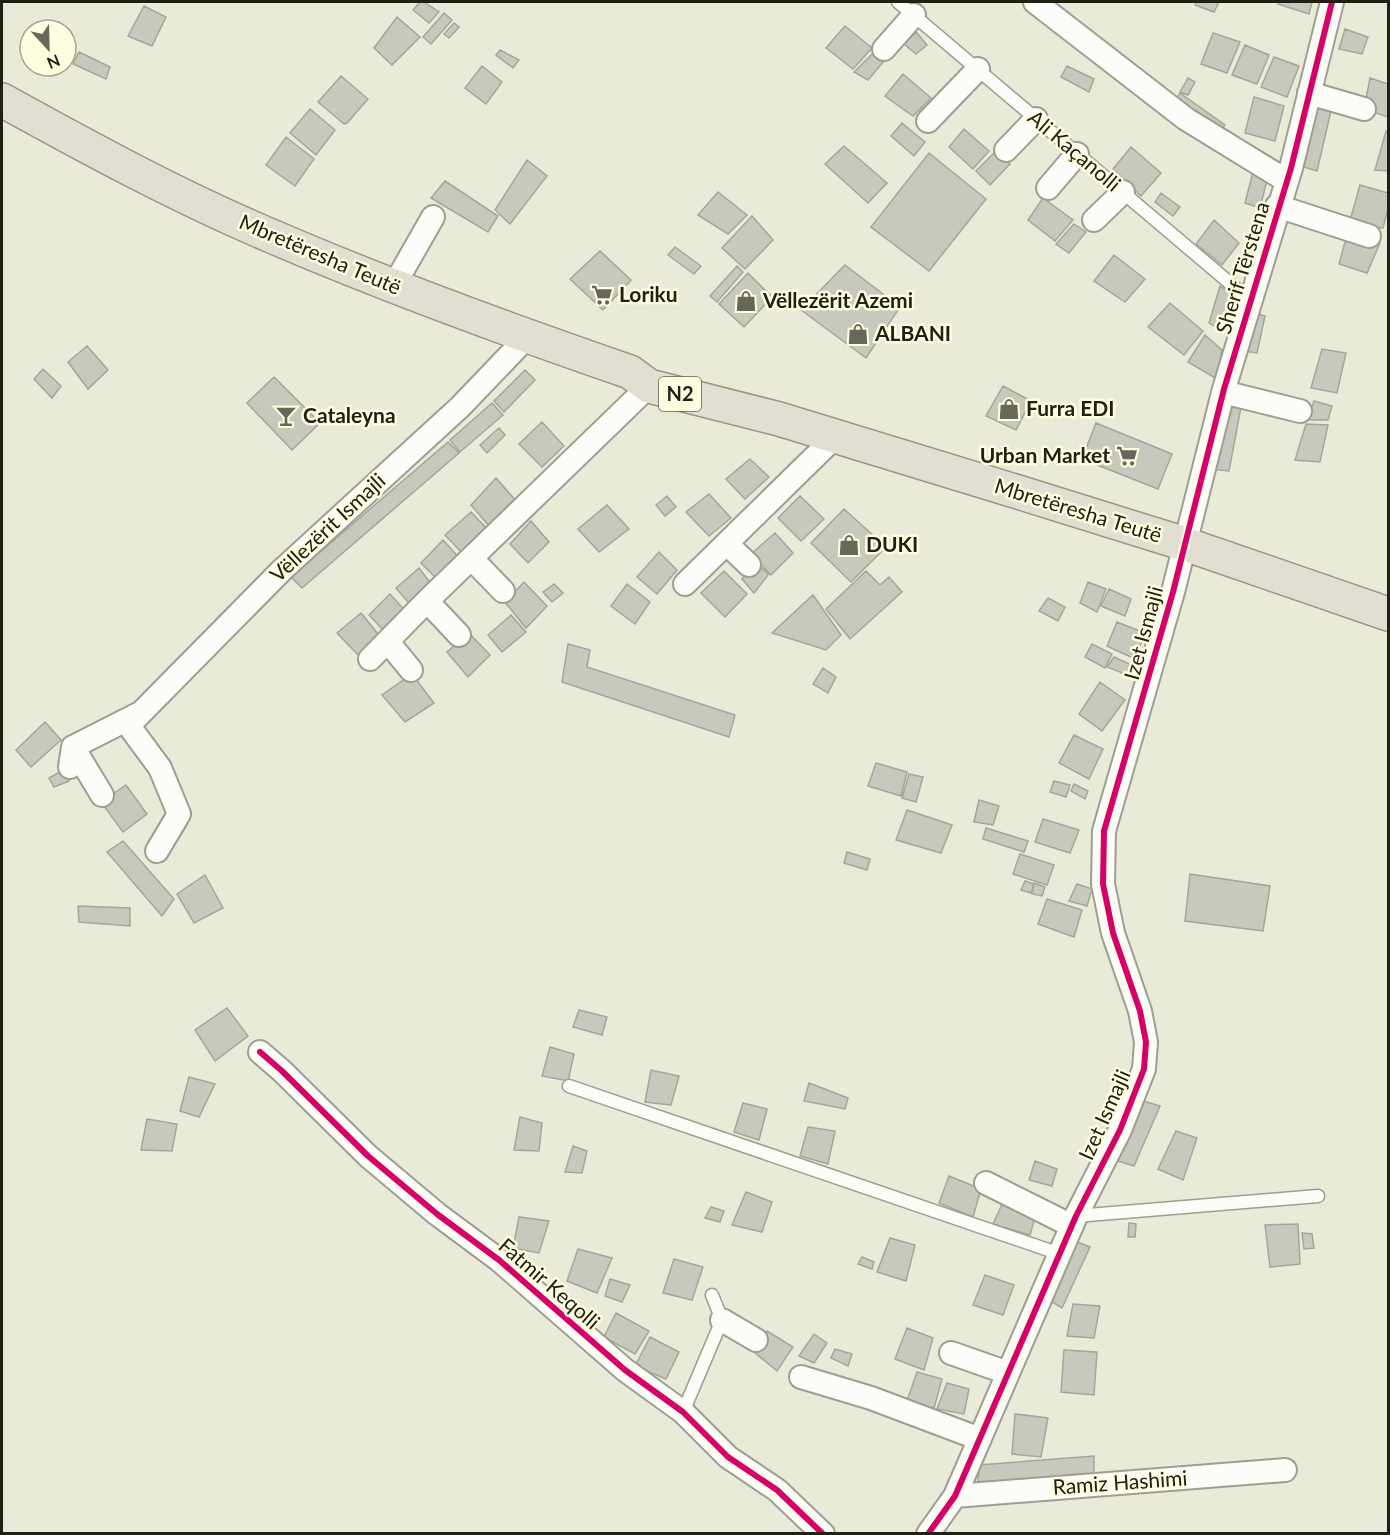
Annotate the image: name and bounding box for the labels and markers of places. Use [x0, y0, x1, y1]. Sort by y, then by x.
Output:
place label: Loriku [619, 281, 678, 306]
supermarket icon: Loriku [590, 283, 614, 307]
place label: Vëllezërit Azemi [762, 287, 913, 312]
shop icon: Vëllezërit Azemi [734, 289, 758, 313]
place label: ALBANI [874, 320, 951, 345]
shop icon: ALBANI [846, 322, 870, 346]
place label: Furra EDI [1026, 395, 1115, 420]
shop icon: Furra EDI [997, 397, 1021, 421]
place label: Cataleyna [303, 402, 396, 427]
bar icon: Cataleyna [274, 404, 298, 428]
place label: Urban Market [980, 442, 1110, 467]
supermarket icon: Urban Market [1115, 444, 1139, 468]
place label: DUKI [866, 531, 918, 556]
shop icon: DUKI [837, 533, 861, 557]

